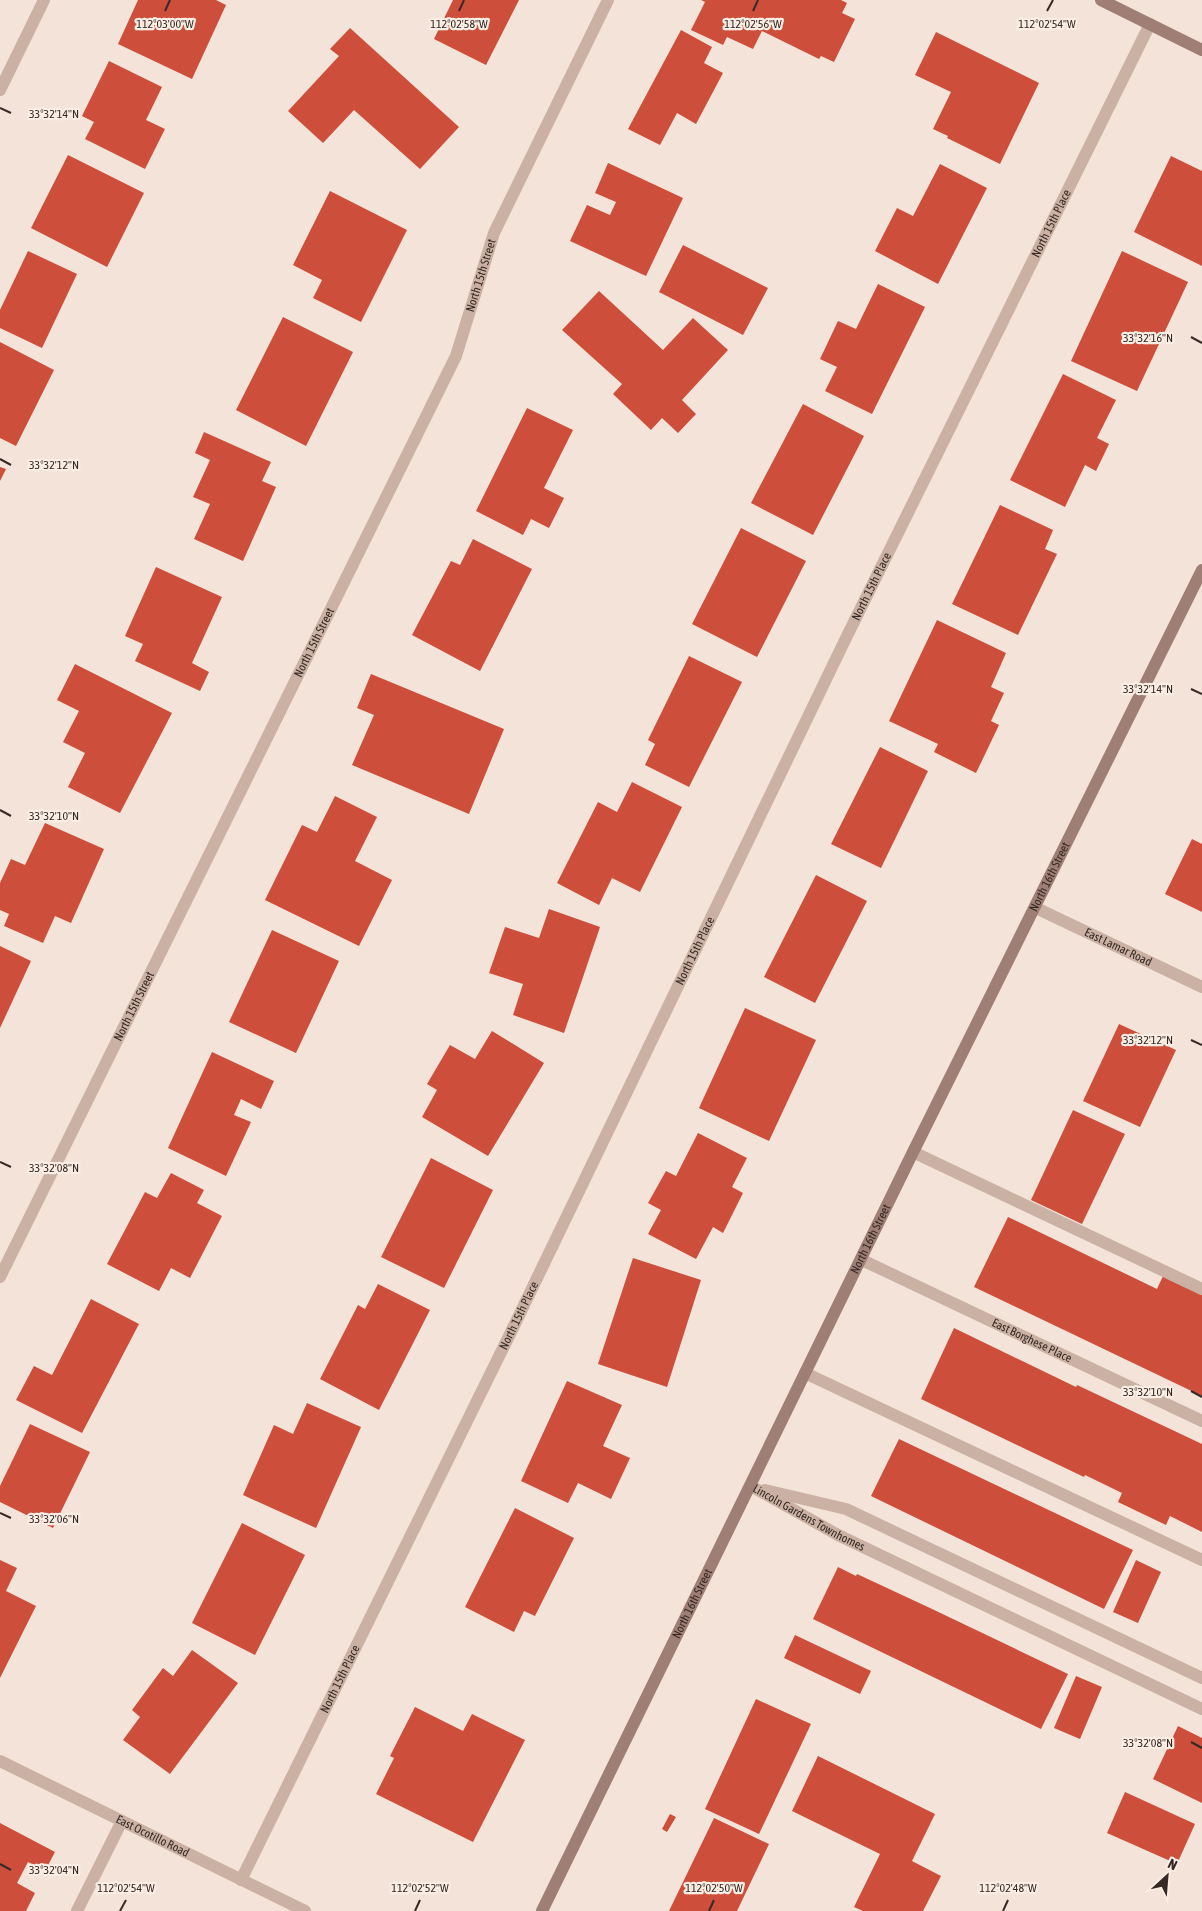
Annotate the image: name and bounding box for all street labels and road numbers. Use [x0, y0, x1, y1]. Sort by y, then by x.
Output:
street label: North 15th Place [1029, 187, 1074, 260]
street label: North 15th Street [463, 237, 499, 314]
street label: North 15th Place [849, 550, 894, 623]
street label: North 15th Street [291, 605, 337, 680]
street label: North 16th Street [1027, 839, 1073, 914]
street label: North 15th Place [673, 915, 717, 987]
street label: East Lamar Road [1082, 925, 1154, 969]
street label: North 15th Street [111, 969, 157, 1043]
street label: North 16th Street [848, 1201, 894, 1276]
street label: North 15th Place [496, 1279, 541, 1352]
street label: East Borghese Place [990, 1316, 1074, 1365]
street label: Lincoln Gardens Townhomes [750, 1482, 867, 1554]
street label: North 16th Street [669, 1566, 715, 1641]
street label: North 15th Place [317, 1643, 363, 1715]
street label: East Ocotillo Road [114, 1812, 192, 1860]

